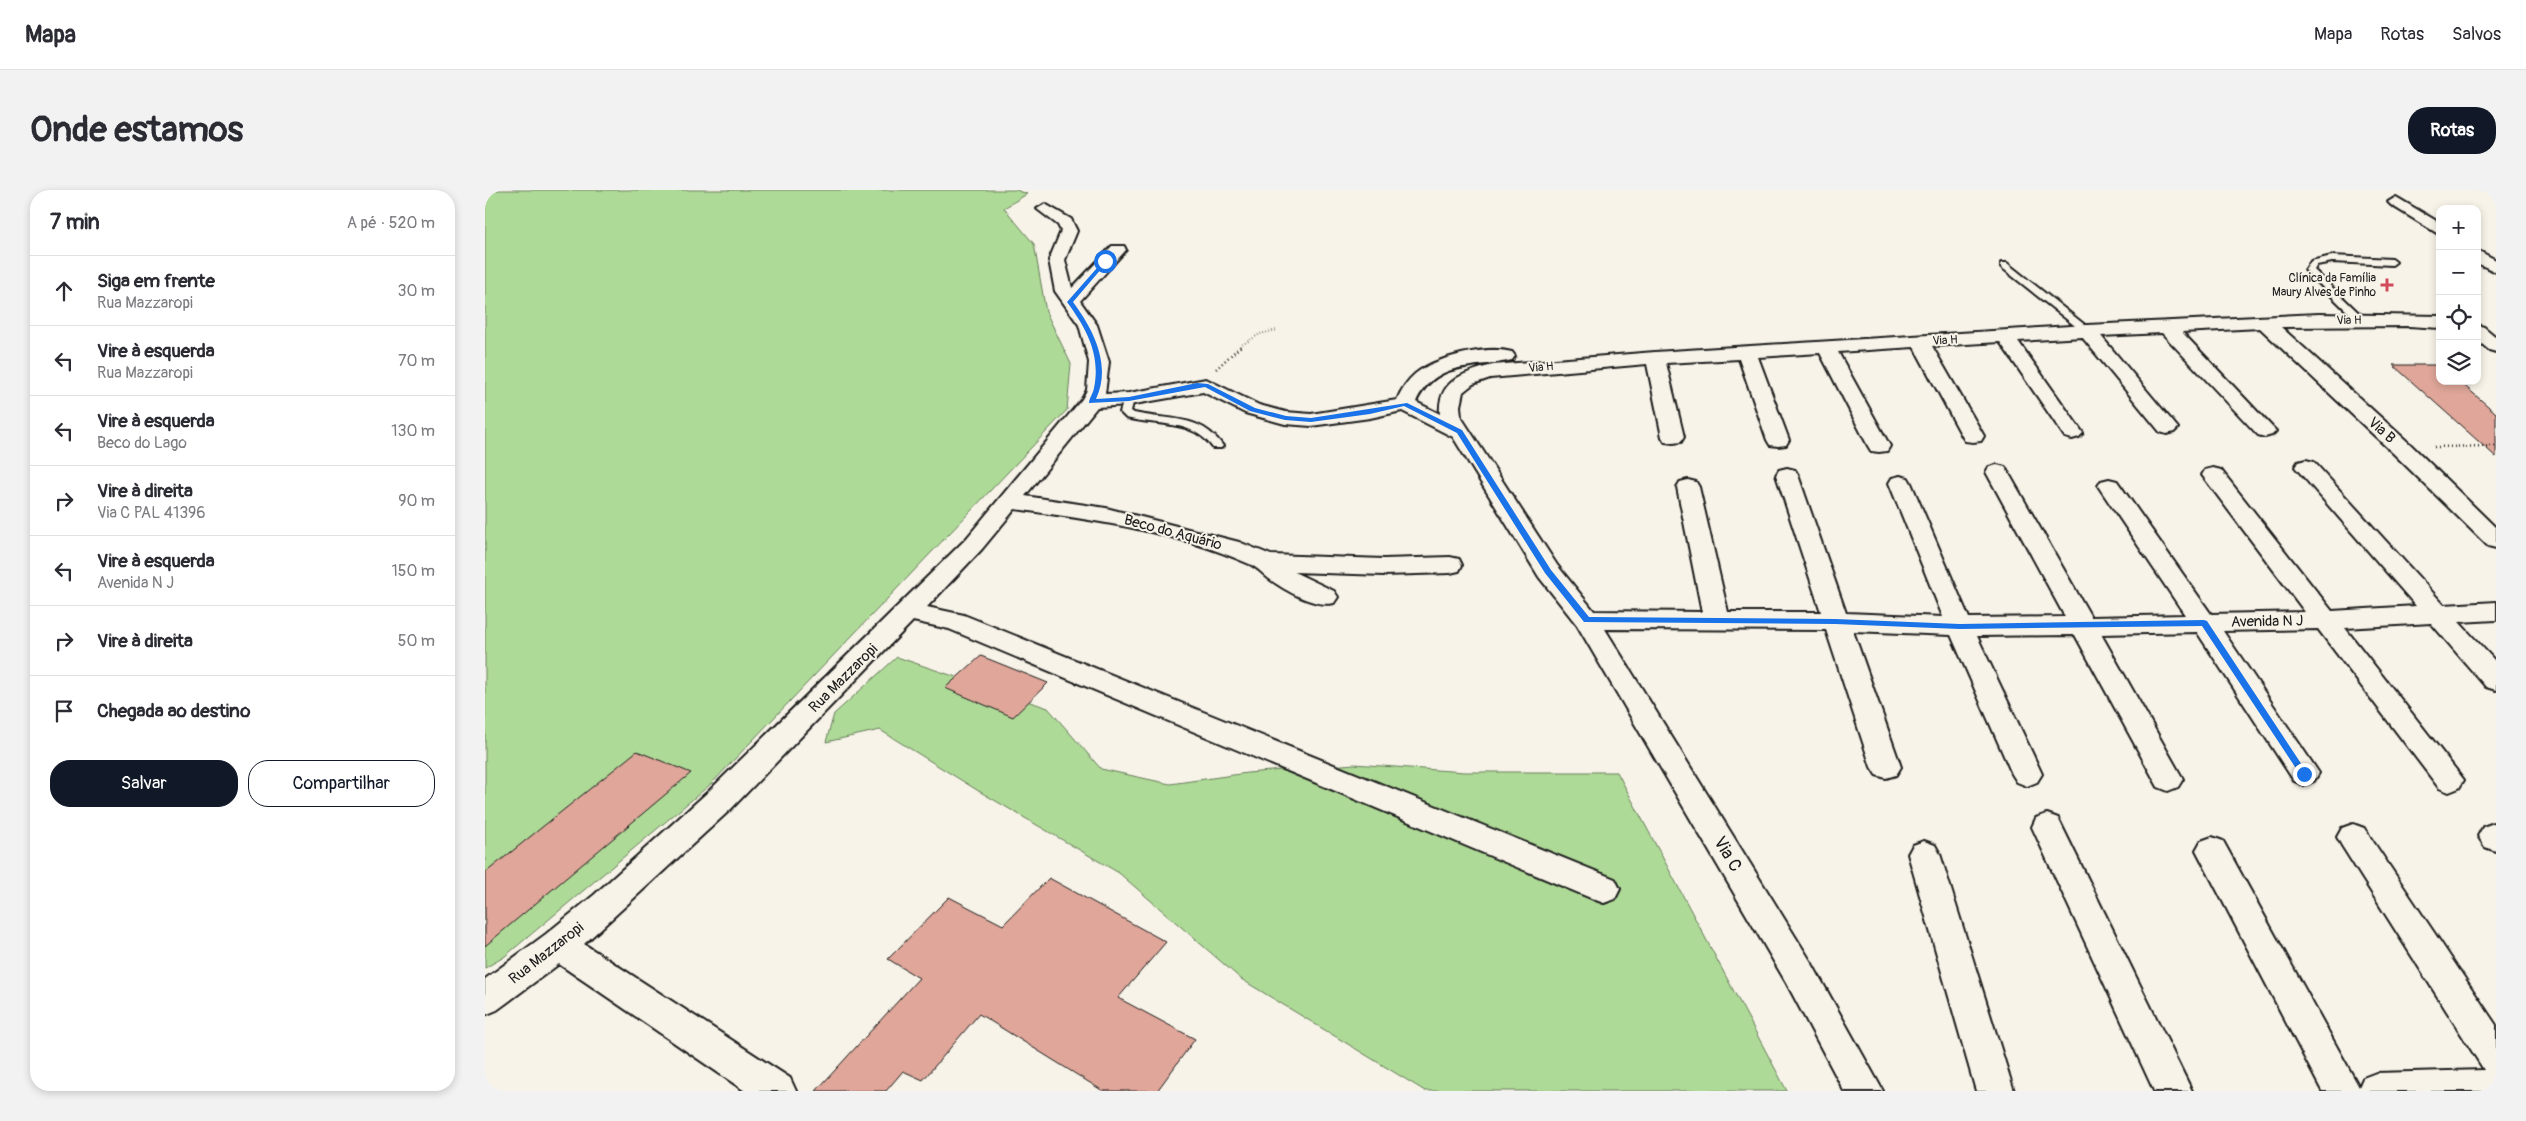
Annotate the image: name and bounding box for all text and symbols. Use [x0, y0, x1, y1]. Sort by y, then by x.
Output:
text: Mapa [25, 20, 76, 49]
text: Mapa [2314, 23, 2352, 46]
text: Rotas [2380, 23, 2424, 46]
text: Salvos [2452, 23, 2501, 46]
button: Rotas [2408, 107, 2496, 154]
text: Onde estamos [30, 108, 243, 152]
map controls [2436, 205, 2481, 385]
button: + [2436, 205, 2481, 250]
text: 7 min [50, 209, 100, 236]
text: A pé · 520 m [347, 213, 435, 233]
route start [1094, 250, 1117, 273]
button: − [2436, 250, 2481, 295]
text: Siga em frente [97, 269, 215, 293]
place label: Clínica da Família Maury Alves de Pinho [2272, 271, 2377, 300]
icon: ahead [50, 277, 78, 305]
marker: Clínica da Família Maury Alves de Pinho [2380, 278, 2394, 292]
text: 30 m [397, 281, 435, 301]
text: Rua Mazzaropi [97, 293, 193, 313]
button: locate [2436, 295, 2481, 340]
street label: Via H [2336, 313, 2362, 328]
street label: Via H [1932, 332, 1958, 349]
text: Vire à esquerda [97, 339, 215, 363]
button: layers [2436, 340, 2481, 385]
icon: left [50, 347, 78, 375]
text: 70 m [398, 351, 435, 371]
street label: Via H [1528, 359, 1555, 376]
text: Rua Mazzaropi [97, 363, 193, 383]
text: Vire à esquerda [97, 409, 215, 433]
street label: Via B [2364, 413, 2399, 448]
icon: left [50, 417, 78, 445]
text: 130 m [391, 421, 435, 441]
text: Beco do Lago [97, 433, 187, 453]
text: Vire à direita [97, 479, 193, 503]
icon: right [50, 487, 78, 515]
text: 90 m [398, 491, 435, 511]
text: Via C PAL 41396 [97, 503, 206, 523]
street label: Beco do Aquário [1122, 510, 1224, 555]
text: Vire à esquerda [97, 549, 215, 573]
icon: left [50, 557, 78, 585]
text: 150 m [391, 561, 435, 581]
text: Avenida N J [97, 573, 174, 593]
street label: Avenida N J [2231, 611, 2303, 632]
icon: right [50, 627, 78, 655]
text: Vire à direita [97, 629, 193, 653]
text: 50 m [398, 631, 435, 651]
street label: Rua Mazzaropi [805, 640, 882, 717]
icon: arrive [50, 697, 78, 725]
text: Chegada ao destino [97, 699, 250, 723]
button: Salvar [50, 760, 238, 807]
button: Compartilhar [248, 760, 435, 807]
route end [2293, 763, 2316, 786]
street label: Via C [1708, 832, 1747, 876]
street label: Rua Mazzaropi [505, 918, 588, 989]

